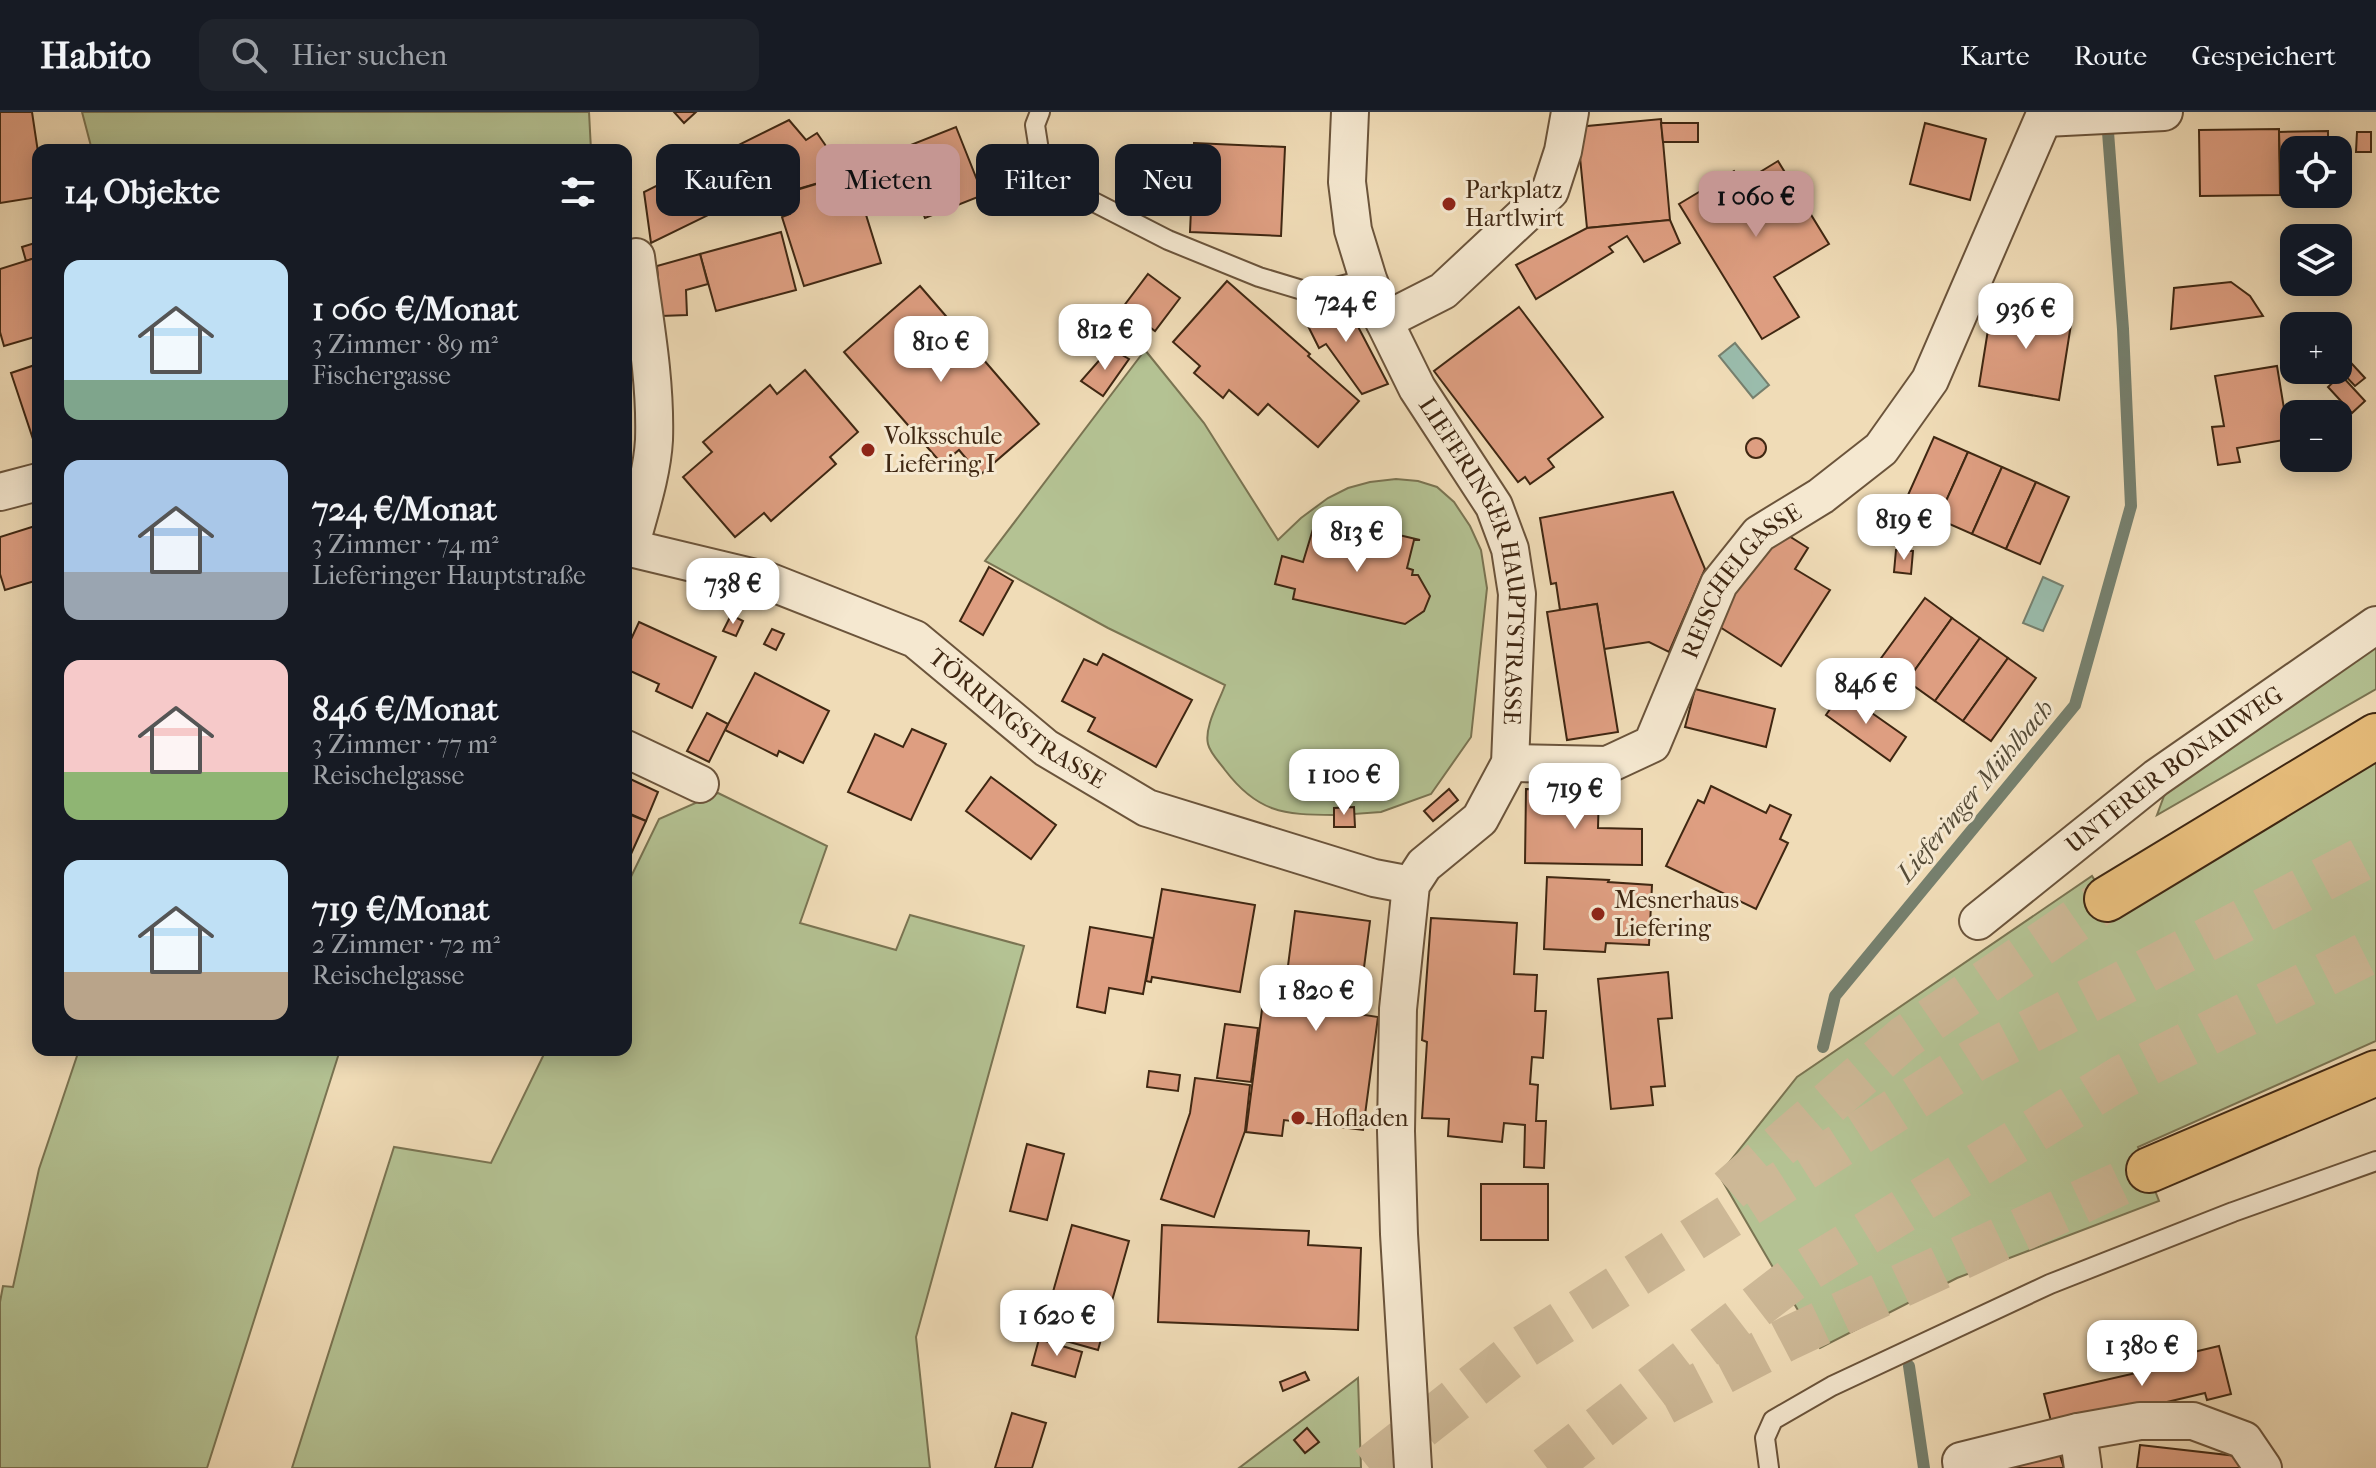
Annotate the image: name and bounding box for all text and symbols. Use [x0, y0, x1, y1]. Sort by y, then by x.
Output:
search box [199, 19, 759, 91]
text: Habito [40, 33, 151, 78]
icon: search [227, 33, 271, 77]
text: Hier suchen [291, 38, 448, 73]
text: Karte [1960, 39, 2030, 72]
text: Route [2074, 39, 2147, 72]
text: Gespeichert [2191, 39, 2336, 72]
map controls [2280, 136, 2352, 472]
button: locate [2280, 136, 2352, 208]
chip: Kaufen [656, 144, 800, 216]
chip: Mieten [816, 144, 960, 216]
chip: Filter [976, 144, 1099, 216]
chip: Neu [1115, 144, 1221, 216]
icon: filters [556, 170, 600, 214]
pin: 1 060 € [1682, 171, 1830, 239]
text: 14 Objekte [64, 172, 220, 212]
place label: Parkplatz Hartlwirt [1465, 176, 1565, 232]
text: 1 060 € [1717, 181, 1795, 212]
marker: Parkplatz Hartlwirt [1440, 195, 1458, 213]
button: layers [2280, 224, 2352, 296]
pin: 724 € [1290, 276, 1402, 344]
pin: 936 € [1970, 283, 2082, 351]
text: 724 € [1315, 286, 1377, 317]
text: 1 060 €/Monat [312, 289, 518, 329]
icon: home [128, 292, 224, 388]
text: 936 € [1996, 293, 2056, 324]
pin: 812 € [1049, 304, 1161, 372]
button: + [2280, 312, 2352, 384]
text: 812 € [1077, 314, 1133, 345]
pin: 810 € [885, 316, 997, 384]
text: 810 € [912, 326, 970, 357]
text: 3 Zimmer · 89 m² [312, 329, 498, 360]
text: Fischergasse [312, 360, 451, 391]
street label: LIEFERINGER HAUPTSTRASSE [1413, 392, 1531, 726]
button: − [2280, 400, 2352, 472]
place label: Volksschule Liefering I [883, 422, 1003, 478]
marker: Volksschule Liefering I [859, 441, 877, 459]
text: 724 €/Monat [312, 489, 497, 529]
icon: home [128, 492, 224, 588]
pin: 819 € [1848, 494, 1960, 562]
street label: REISCHELGASSE [1675, 498, 1806, 662]
text: 819 € [1875, 504, 1933, 535]
pin: 813 € [1301, 506, 1413, 574]
text: 813 € [1330, 516, 1384, 547]
text: 3 Zimmer · 74 m² [312, 529, 499, 560]
pin: 738 € [677, 558, 789, 626]
text: Lieferinger Hauptstraße [312, 560, 586, 591]
text: 738 € [704, 568, 762, 599]
street label: TÖRRINGSTRASSE [923, 643, 1111, 794]
pin: 846 € [1810, 658, 1922, 726]
text: 846 € [1834, 668, 1898, 699]
street label: UNTERER BONAUWEG [2060, 680, 2288, 859]
text: 846 €/Monat [312, 689, 498, 729]
icon: home [128, 692, 224, 788]
water label: Lieferinger Mühlbach [1888, 694, 2060, 890]
text: 3 Zimmer · 77 m² [312, 729, 497, 760]
pin: 1 100 € [1270, 749, 1418, 817]
text: 1 100 € [1307, 759, 1381, 790]
text: Reischelgasse [312, 760, 464, 791]
pin: 719 € [1519, 763, 1631, 831]
text: 719 € [1547, 773, 1603, 804]
place label: Mesnerhaus Liefering [1614, 886, 1739, 942]
text: 719 €/Monat [312, 889, 489, 929]
icon: home [128, 892, 224, 988]
marker: Mesnerhaus Liefering [1589, 905, 1607, 923]
text: 2 Zimmer · 72 m² [312, 929, 500, 960]
text: Reischelgasse [312, 960, 464, 991]
pin: 1 820 € [1242, 965, 1390, 1033]
text: 1 820 € [1278, 975, 1354, 1006]
place label: Hofladen [1314, 1104, 1409, 1132]
marker: Hofladen [1289, 1109, 1307, 1127]
pin: 1 620 € [983, 1290, 1131, 1358]
text: 1 620 € [1018, 1300, 1096, 1331]
pin: 1 380 € [2068, 1320, 2216, 1388]
text: 1 380 € [2105, 1330, 2179, 1361]

